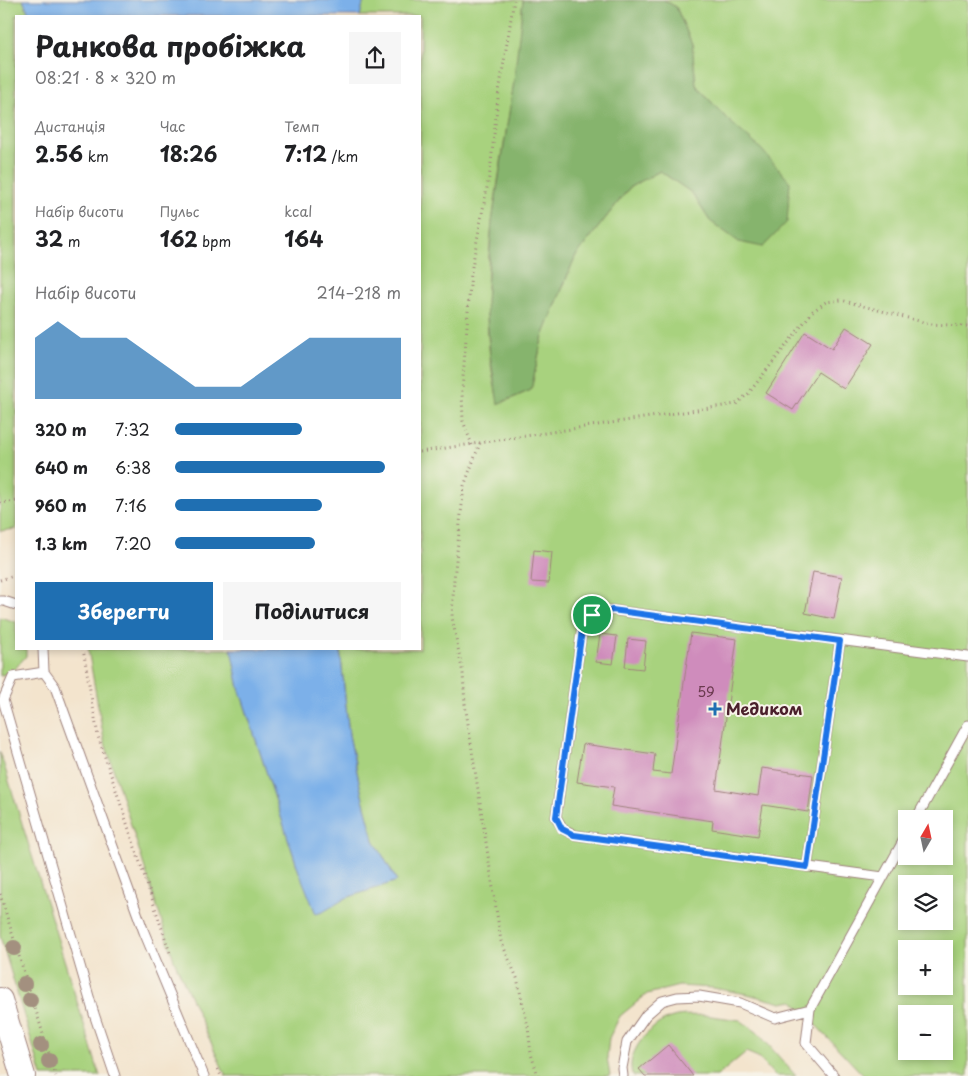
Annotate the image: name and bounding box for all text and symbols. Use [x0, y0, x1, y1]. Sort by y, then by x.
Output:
text: Ранкова пробіжка [35, 24, 306, 67]
button: share [349, 32, 401, 84]
text: 08:21 · 8 × 320 m [35, 65, 176, 89]
text: Дистанція [35, 116, 106, 137]
text: Час [160, 116, 185, 137]
text: Темп [284, 116, 320, 137]
text: 2.56 [35, 137, 83, 169]
text: 18:26 [160, 137, 217, 169]
text: 7:12 [284, 137, 327, 169]
text: km [83, 146, 109, 167]
text: /km [327, 146, 358, 167]
text: Набір висоти [35, 201, 124, 222]
text: Пульс [160, 201, 199, 222]
text: kcal [284, 201, 312, 222]
text: 32 [35, 222, 63, 254]
text: 162 [160, 222, 198, 254]
text: 164 [284, 222, 323, 254]
text: m [63, 231, 80, 252]
text: bpm [198, 231, 231, 252]
text: Набір висоти [35, 280, 136, 304]
text: 214–218 m [317, 280, 401, 304]
text: 320 m [35, 417, 87, 441]
text: 7:32 [115, 417, 150, 441]
text: 640 m [35, 455, 88, 479]
text: 6:38 [115, 455, 151, 479]
text: 960 m [35, 493, 87, 517]
text: 7:16 [115, 493, 147, 517]
text: 1.3 km [35, 531, 87, 555]
text: 7:20 [115, 531, 151, 555]
button: Зберегти [35, 582, 213, 640]
button: Поділитися [223, 582, 401, 640]
pin [571, 594, 613, 636]
icon: arrive [578, 601, 606, 629]
house number: 59 [697, 681, 715, 702]
place label: Медиком [726, 696, 802, 720]
marker: Медиком [708, 702, 722, 716]
north arrow [898, 810, 952, 865]
map controls [898, 810, 953, 1060]
button: layers [898, 875, 953, 930]
button: + [898, 940, 953, 995]
button: − [898, 1005, 953, 1060]

